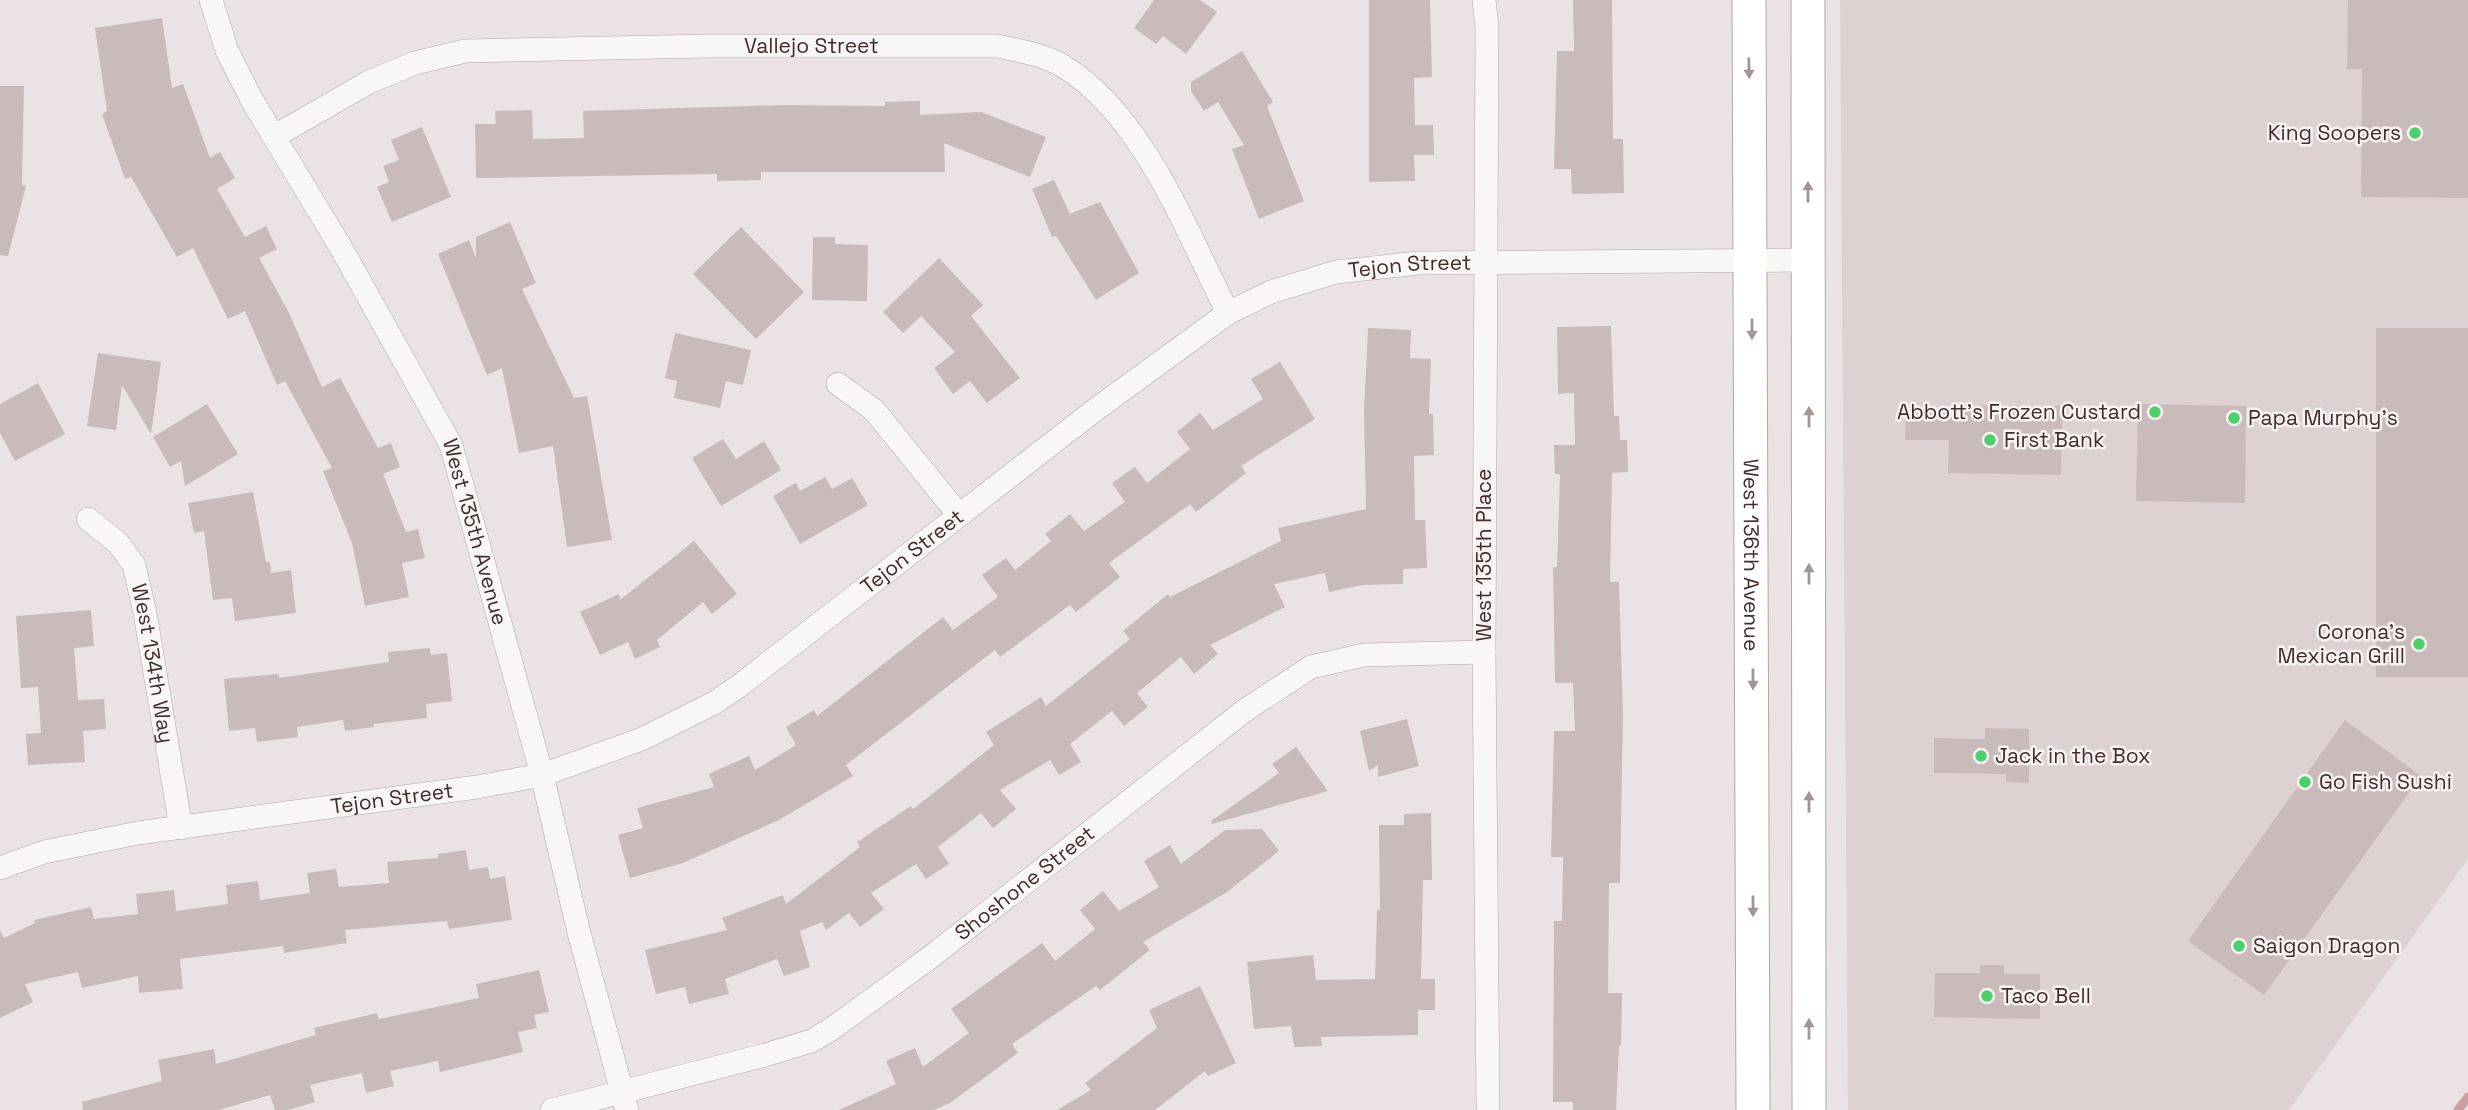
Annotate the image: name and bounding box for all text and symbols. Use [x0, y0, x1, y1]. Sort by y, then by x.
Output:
street label: Vallejo Street [744, 32, 879, 59]
one-way arrow [1744, 57, 1755, 79]
place label: King Soopers [2268, 119, 2401, 146]
marker: King Soopers [2407, 125, 2423, 141]
one-way arrow [1802, 181, 1814, 203]
street label: Tejon Street [1347, 249, 1471, 284]
one-way arrow [1746, 318, 1758, 340]
place label: Abbott's Frozen Custard [1897, 398, 2141, 425]
marker: Abbott's Frozen Custard [2147, 404, 2163, 420]
place label: Papa Murphy's [2248, 404, 2398, 431]
one-way arrow [1803, 405, 1815, 427]
marker: Papa Murphy's [2226, 410, 2242, 426]
place label: First Bank [2004, 426, 2104, 453]
marker: First Bank [1982, 432, 1998, 448]
street label: West 135th Avenue [437, 435, 514, 628]
street label: West 136th Avenue [1738, 459, 1765, 651]
street label: West 135th Place [1470, 469, 1497, 641]
street label: Tejon Street [855, 503, 969, 600]
one-way arrow [1803, 563, 1815, 585]
street label: West 134th Way [126, 581, 181, 745]
place label: Corona's Mexican Grill [2277, 618, 2405, 669]
marker: Corona's Mexican Grill [2411, 636, 2427, 652]
one-way arrow [1747, 668, 1758, 690]
place label: Jack in the Box [1995, 742, 2150, 769]
marker: Jack in the Box [1973, 748, 1989, 764]
place label: Go Fish Sushi [2319, 768, 2452, 795]
marker: Go Fish Sushi [2297, 774, 2313, 790]
street label: Tejon Street [329, 776, 455, 820]
one-way arrow [1803, 791, 1815, 813]
street label: Shoshone Street [949, 819, 1100, 946]
one-way arrow [1747, 895, 1759, 917]
place label: Saigon Dragon [2253, 932, 2400, 959]
marker: Saigon Dragon [2231, 938, 2247, 954]
place label: Taco Bell [2001, 982, 2091, 1009]
marker: Taco Bell [1979, 988, 1995, 1004]
one-way arrow [1803, 1018, 1815, 1040]

